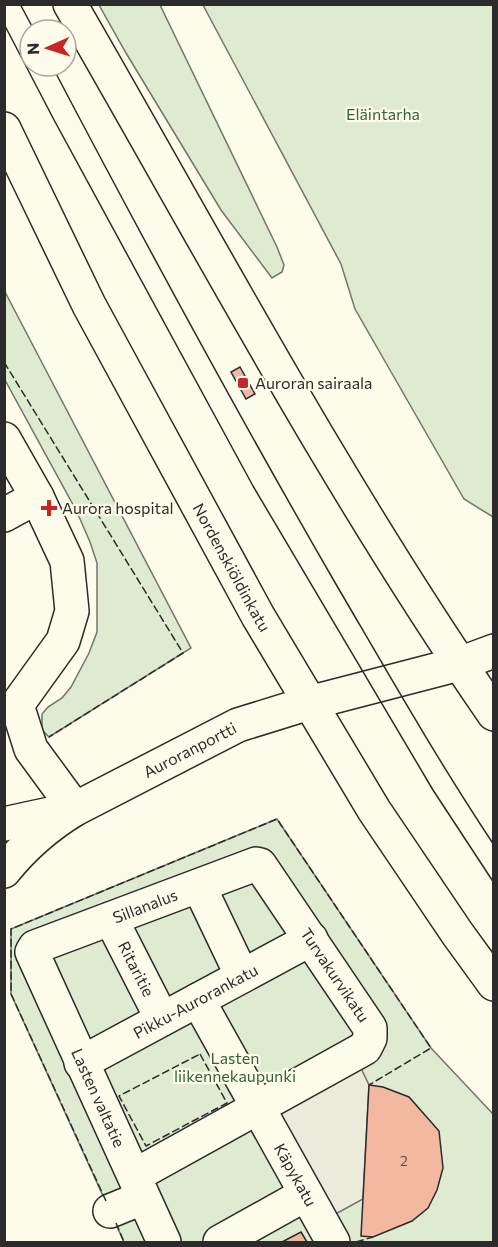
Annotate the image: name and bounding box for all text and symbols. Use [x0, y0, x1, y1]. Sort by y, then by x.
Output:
north arrow [18, 18, 78, 78]
text: N [23, 42, 42, 55]
park label: Eläintarha [346, 104, 420, 123]
place label: Auroran sairaala [255, 373, 372, 392]
marker: Auroran sairaala [236, 376, 250, 390]
place label: Aurora hospital [62, 498, 174, 517]
marker: Aurora hospital [40, 499, 58, 517]
street label: Nordenskiöldinkatu [189, 500, 275, 635]
street label: Auroranportti [140, 718, 239, 781]
street label: Sillanalus [110, 885, 180, 927]
street label: Turvakurvikatu [297, 924, 374, 1025]
street label: Ritaritie [115, 938, 159, 999]
street label: Pikku-Aurorankatu [130, 960, 261, 1042]
street label: Lasten valtatie [68, 1045, 129, 1150]
park label: Lasten liikennekaupunki [174, 1048, 296, 1085]
street label: Käpykatu [271, 1140, 321, 1209]
house number: 2 [400, 1152, 408, 1169]

